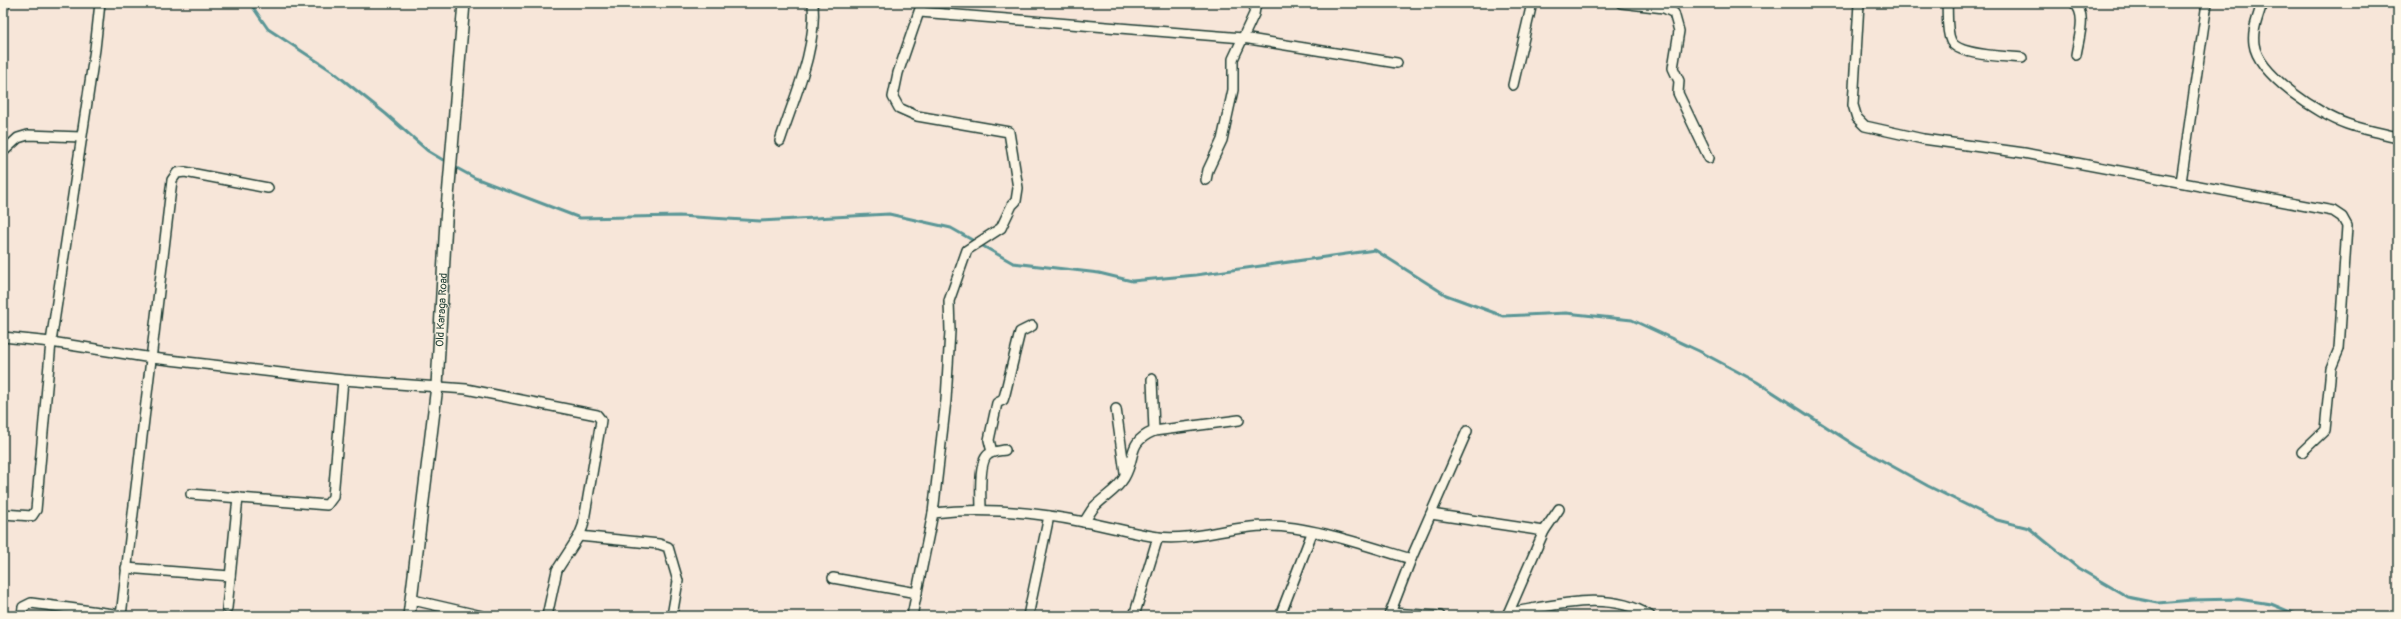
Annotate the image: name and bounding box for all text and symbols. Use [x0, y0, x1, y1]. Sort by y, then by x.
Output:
street label: Old Karaga Road [433, 272, 450, 347]

